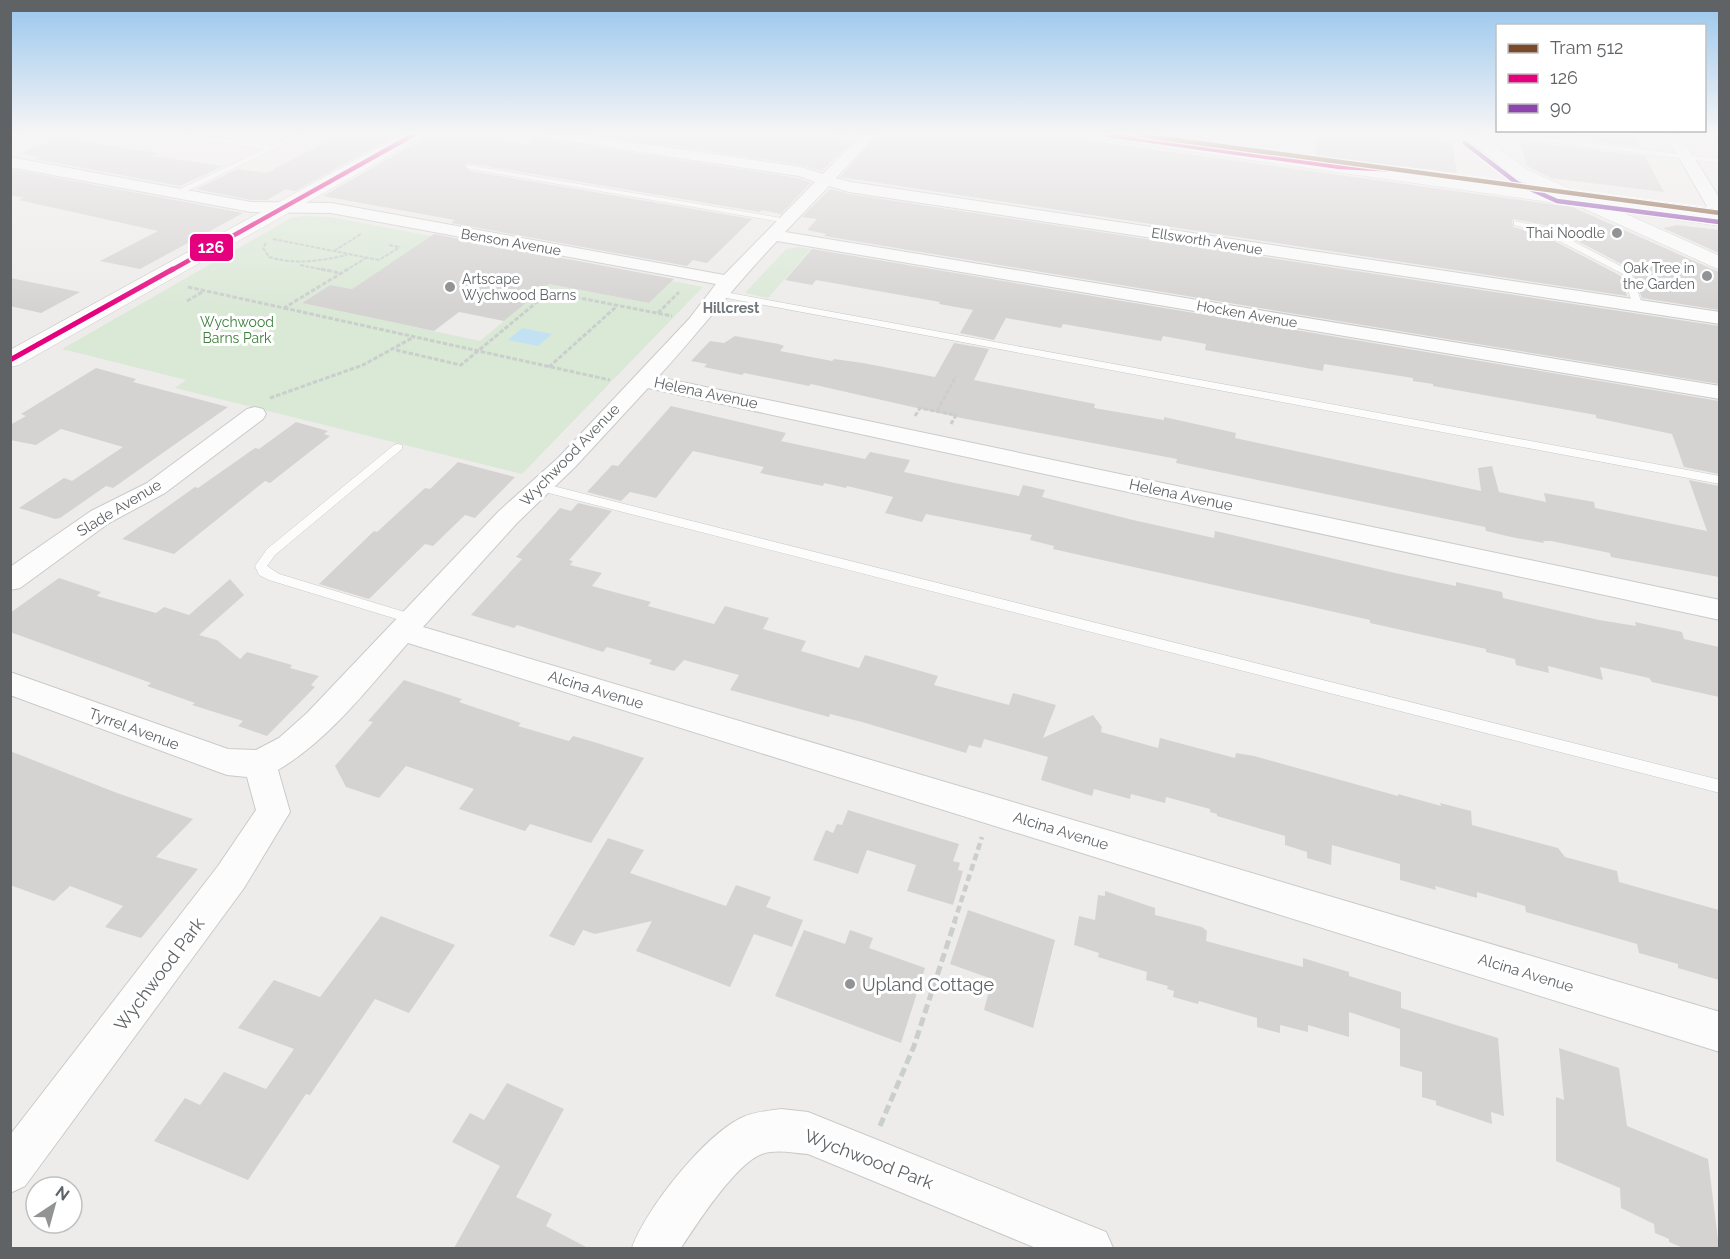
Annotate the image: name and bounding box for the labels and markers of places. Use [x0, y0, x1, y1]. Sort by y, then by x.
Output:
place label: Thai Noodle [1526, 225, 1605, 241]
marker: Thai Noodle [1610, 226, 1624, 240]
place label: Oak Tree in the Garden [1623, 260, 1695, 292]
marker: Oak Tree in the Garden [1700, 269, 1714, 283]
place label: Artscape Wychwood Barns [462, 271, 577, 303]
marker: Artscape Wychwood Barns [443, 280, 457, 294]
place label: Upland Cottage [862, 974, 994, 995]
marker: Upland Cottage [843, 977, 857, 991]

